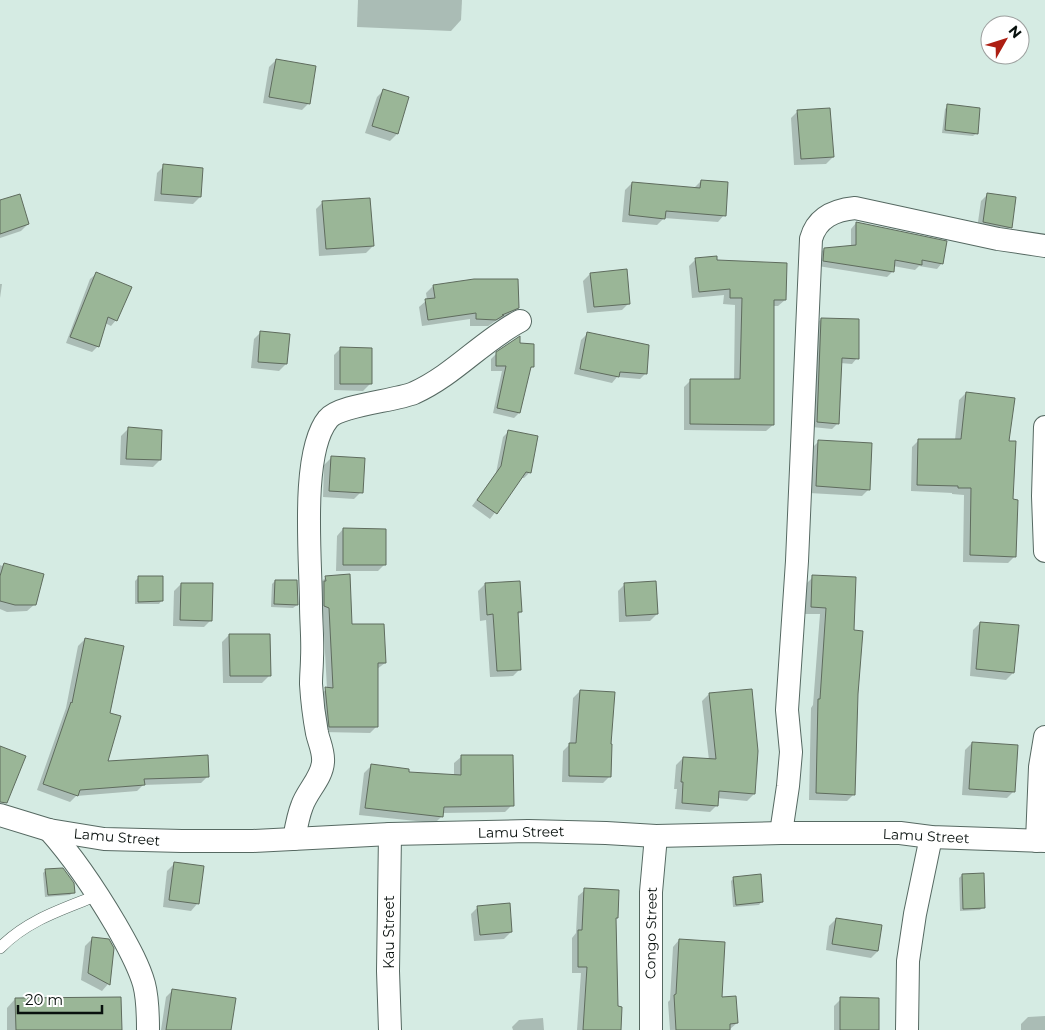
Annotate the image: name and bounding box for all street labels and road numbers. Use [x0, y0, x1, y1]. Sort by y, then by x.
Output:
street label: Lamu Street [477, 822, 565, 842]
street label: Lamu Street [73, 824, 161, 850]
street label: Lamu Street [882, 825, 970, 847]
street label: Congo Street [641, 886, 661, 979]
street label: Kau Street [380, 895, 398, 969]

